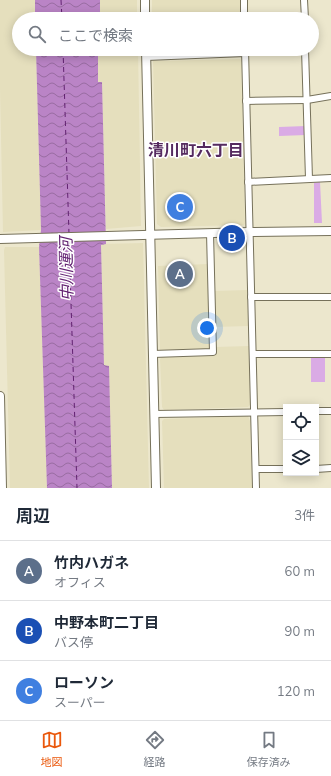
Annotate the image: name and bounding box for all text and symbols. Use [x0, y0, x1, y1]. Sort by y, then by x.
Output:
search box [12, 12, 319, 56]
icon: search [26, 23, 48, 45]
text: ここで検索 [58, 26, 133, 45]
district label: 清川町六丁目 [148, 140, 244, 160]
pin: C [167, 192, 193, 222]
pin: B [219, 223, 245, 253]
water label: 中川運河 [55, 234, 77, 301]
pin: A [167, 259, 193, 289]
your location [197, 318, 217, 338]
map controls [283, 404, 319, 476]
button: locate [283, 404, 319, 440]
button: layers [283, 440, 319, 476]
text: 周辺 [16, 505, 50, 526]
text: 3件 [294, 507, 315, 523]
text: 竹内ハガネ [54, 553, 129, 572]
text: A [24, 563, 34, 579]
text: 60 m [285, 563, 315, 579]
text: オフィス [54, 574, 106, 590]
text: 中野本町二丁目 [54, 613, 159, 632]
text: B [25, 623, 33, 639]
text: 90 m [285, 623, 315, 639]
text: バス停 [54, 634, 93, 650]
text: ローソン [54, 673, 114, 692]
text: C [25, 683, 33, 699]
text: 120 m [277, 683, 315, 699]
text: スーパー [54, 694, 106, 710]
tab: 地図 [41, 729, 63, 769]
tab: 経路 [144, 729, 166, 769]
tab: 保存済み [247, 729, 291, 769]

